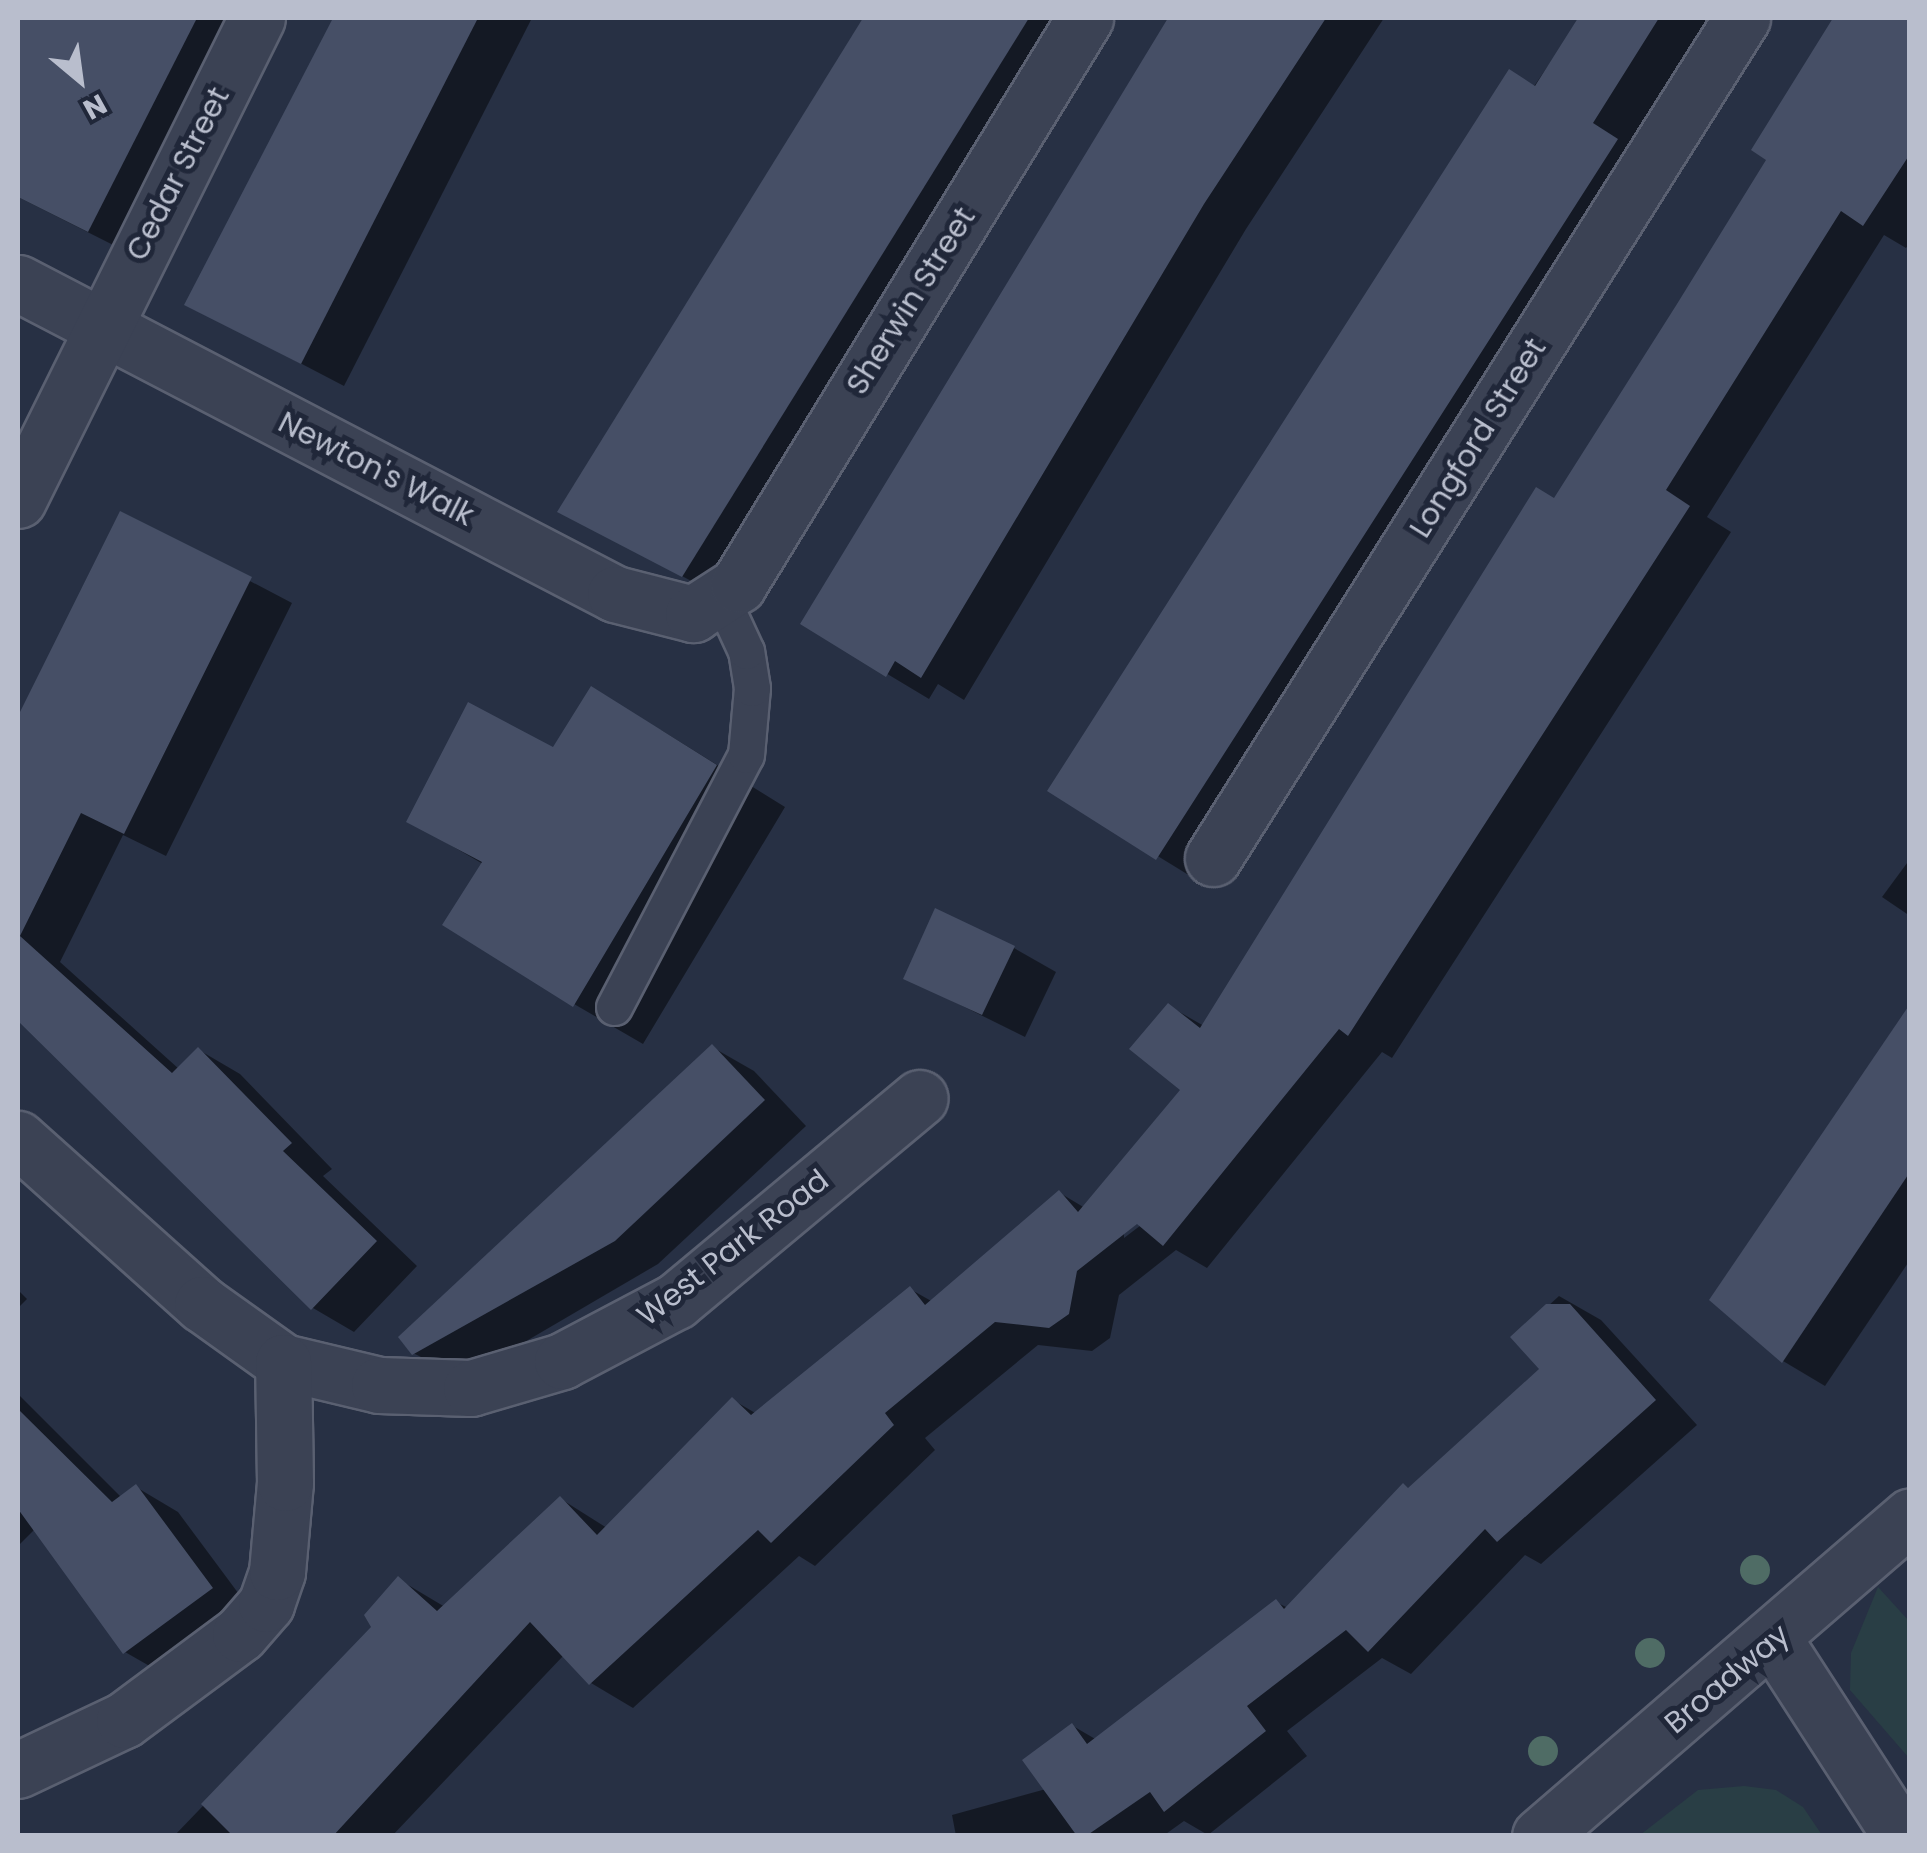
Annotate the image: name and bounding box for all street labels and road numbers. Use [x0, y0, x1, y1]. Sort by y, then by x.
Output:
street label: Cedar Street [119, 81, 237, 267]
street label: Sherwin Street [839, 201, 983, 401]
street label: Longford Street [1402, 332, 1554, 544]
street label: Newton's Walk [272, 404, 480, 534]
street label: West Park Road [630, 1162, 836, 1334]
street label: Broadway [1658, 1617, 1796, 1741]

